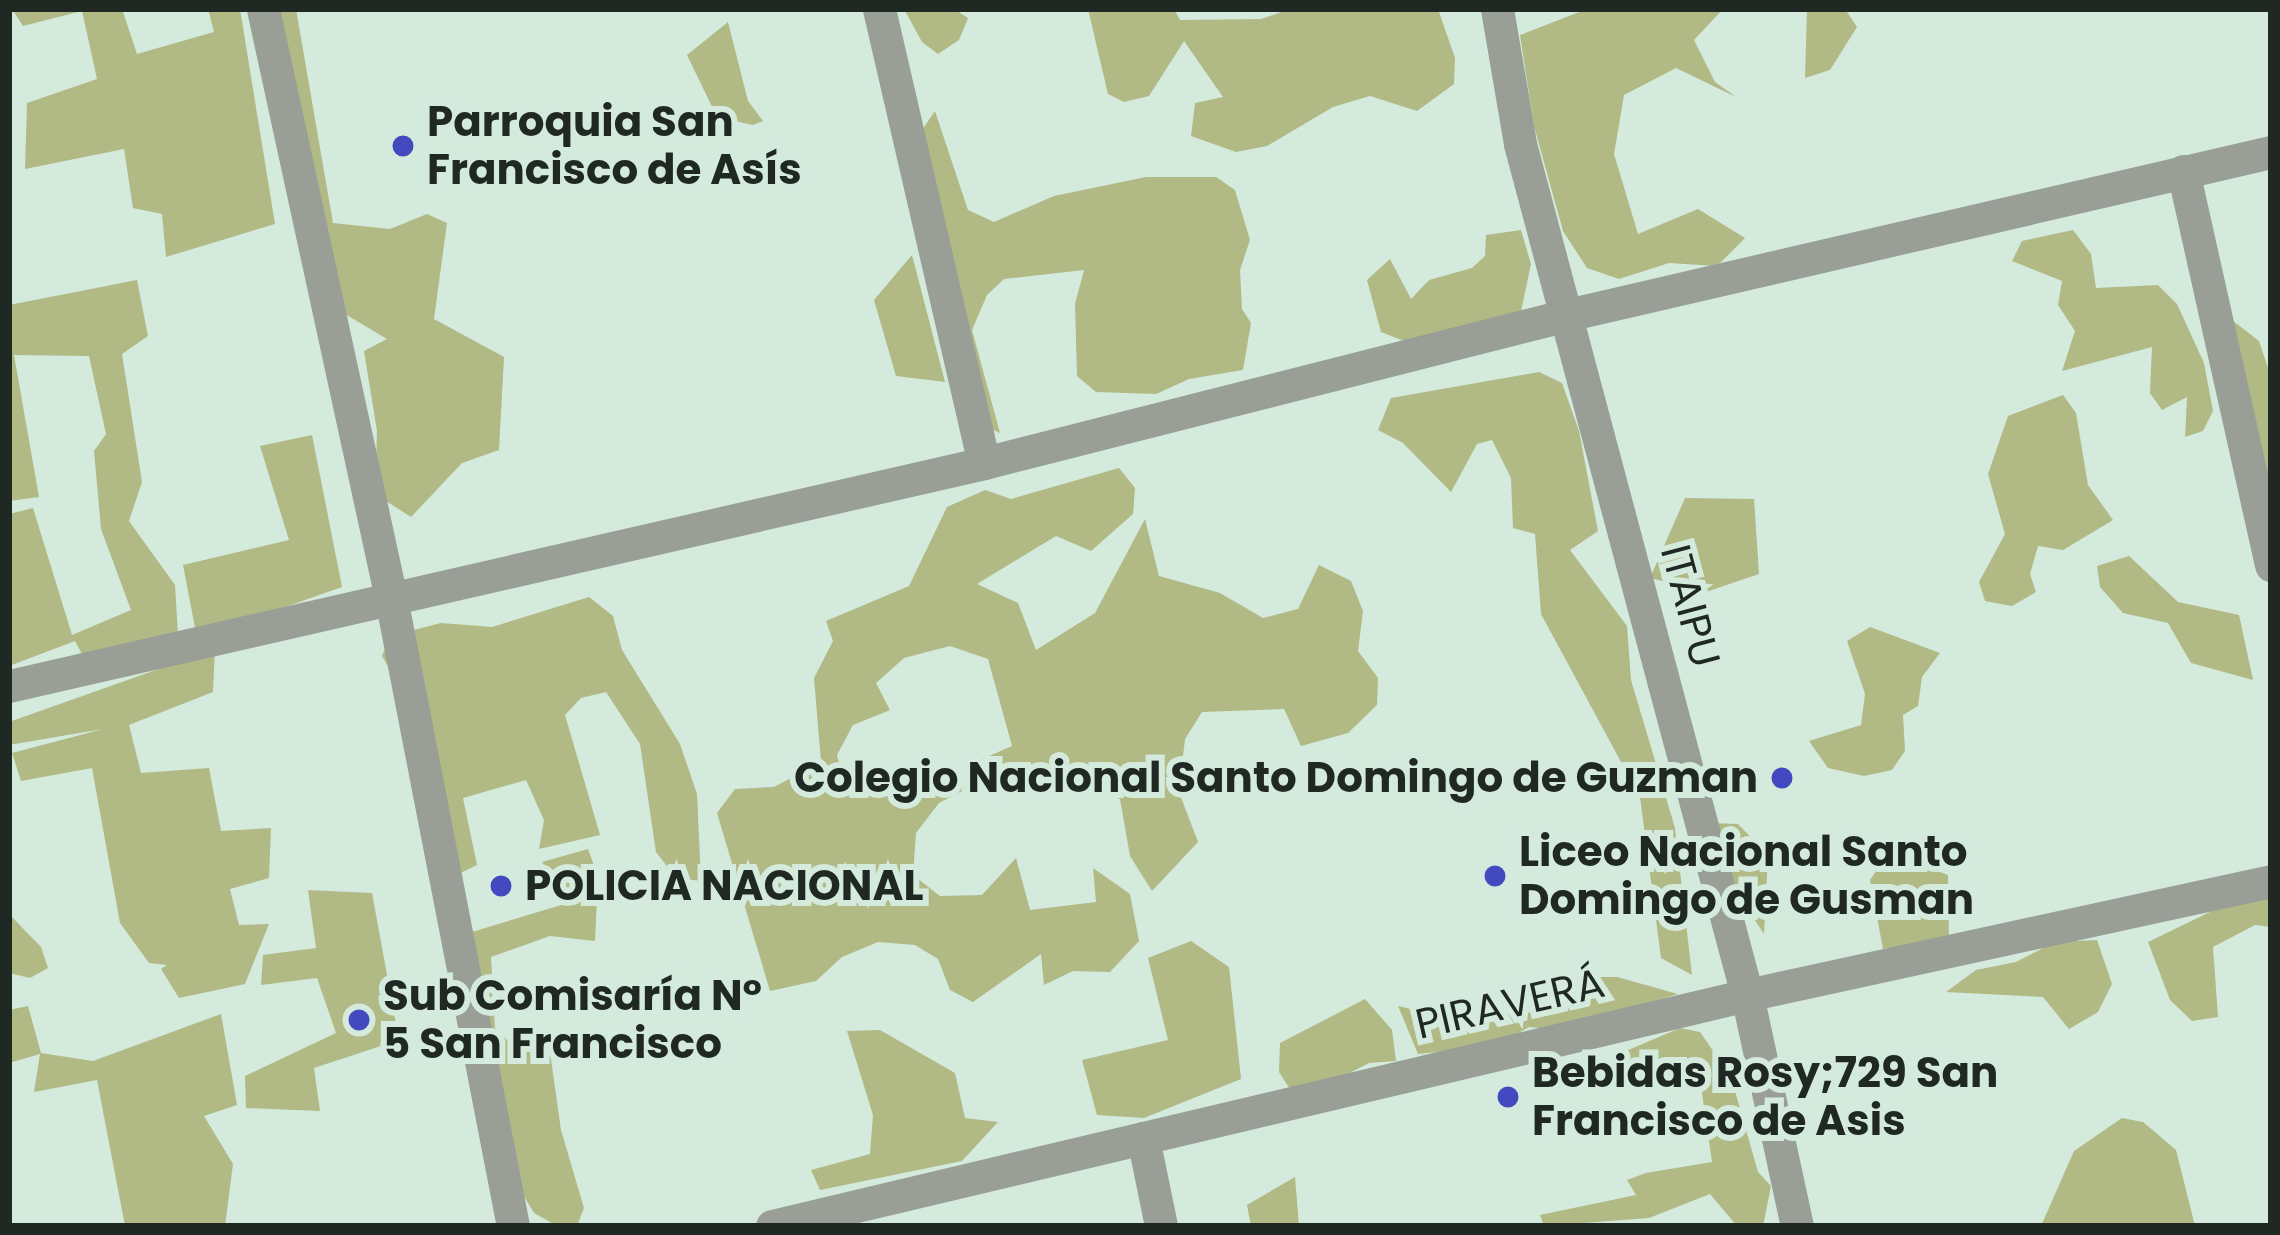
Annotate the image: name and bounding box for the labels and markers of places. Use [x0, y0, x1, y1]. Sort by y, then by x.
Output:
place label: Parroquia San Francisco de Asís [427, 97, 802, 195]
marker: Parroquia San Francisco de Asís [390, 133, 416, 159]
place label: Colegio Nacional Santo Domingo de Guzman [794, 753, 1758, 803]
marker: Colegio Nacional Santo Domingo de Guzman [1769, 765, 1795, 791]
place label: Liceo Nacional Santo Domingo de Gusman [1519, 827, 1974, 926]
place label: POLICIA NACIONAL [525, 861, 923, 911]
marker: Liceo Nacional Santo Domingo de Gusman [1482, 863, 1508, 889]
marker: POLICIA NACIONAL [488, 873, 514, 899]
place label: Sub Comisaría N° 5 San Francisco [383, 971, 762, 1070]
marker: Sub Comisaría N° 5 San Francisco [346, 1007, 372, 1033]
place label: Bebidas Rosy;729 San Francisco de Asis [1532, 1048, 1998, 1146]
marker: Bebidas Rosy;729 San Francisco de Asis [1495, 1084, 1521, 1110]

